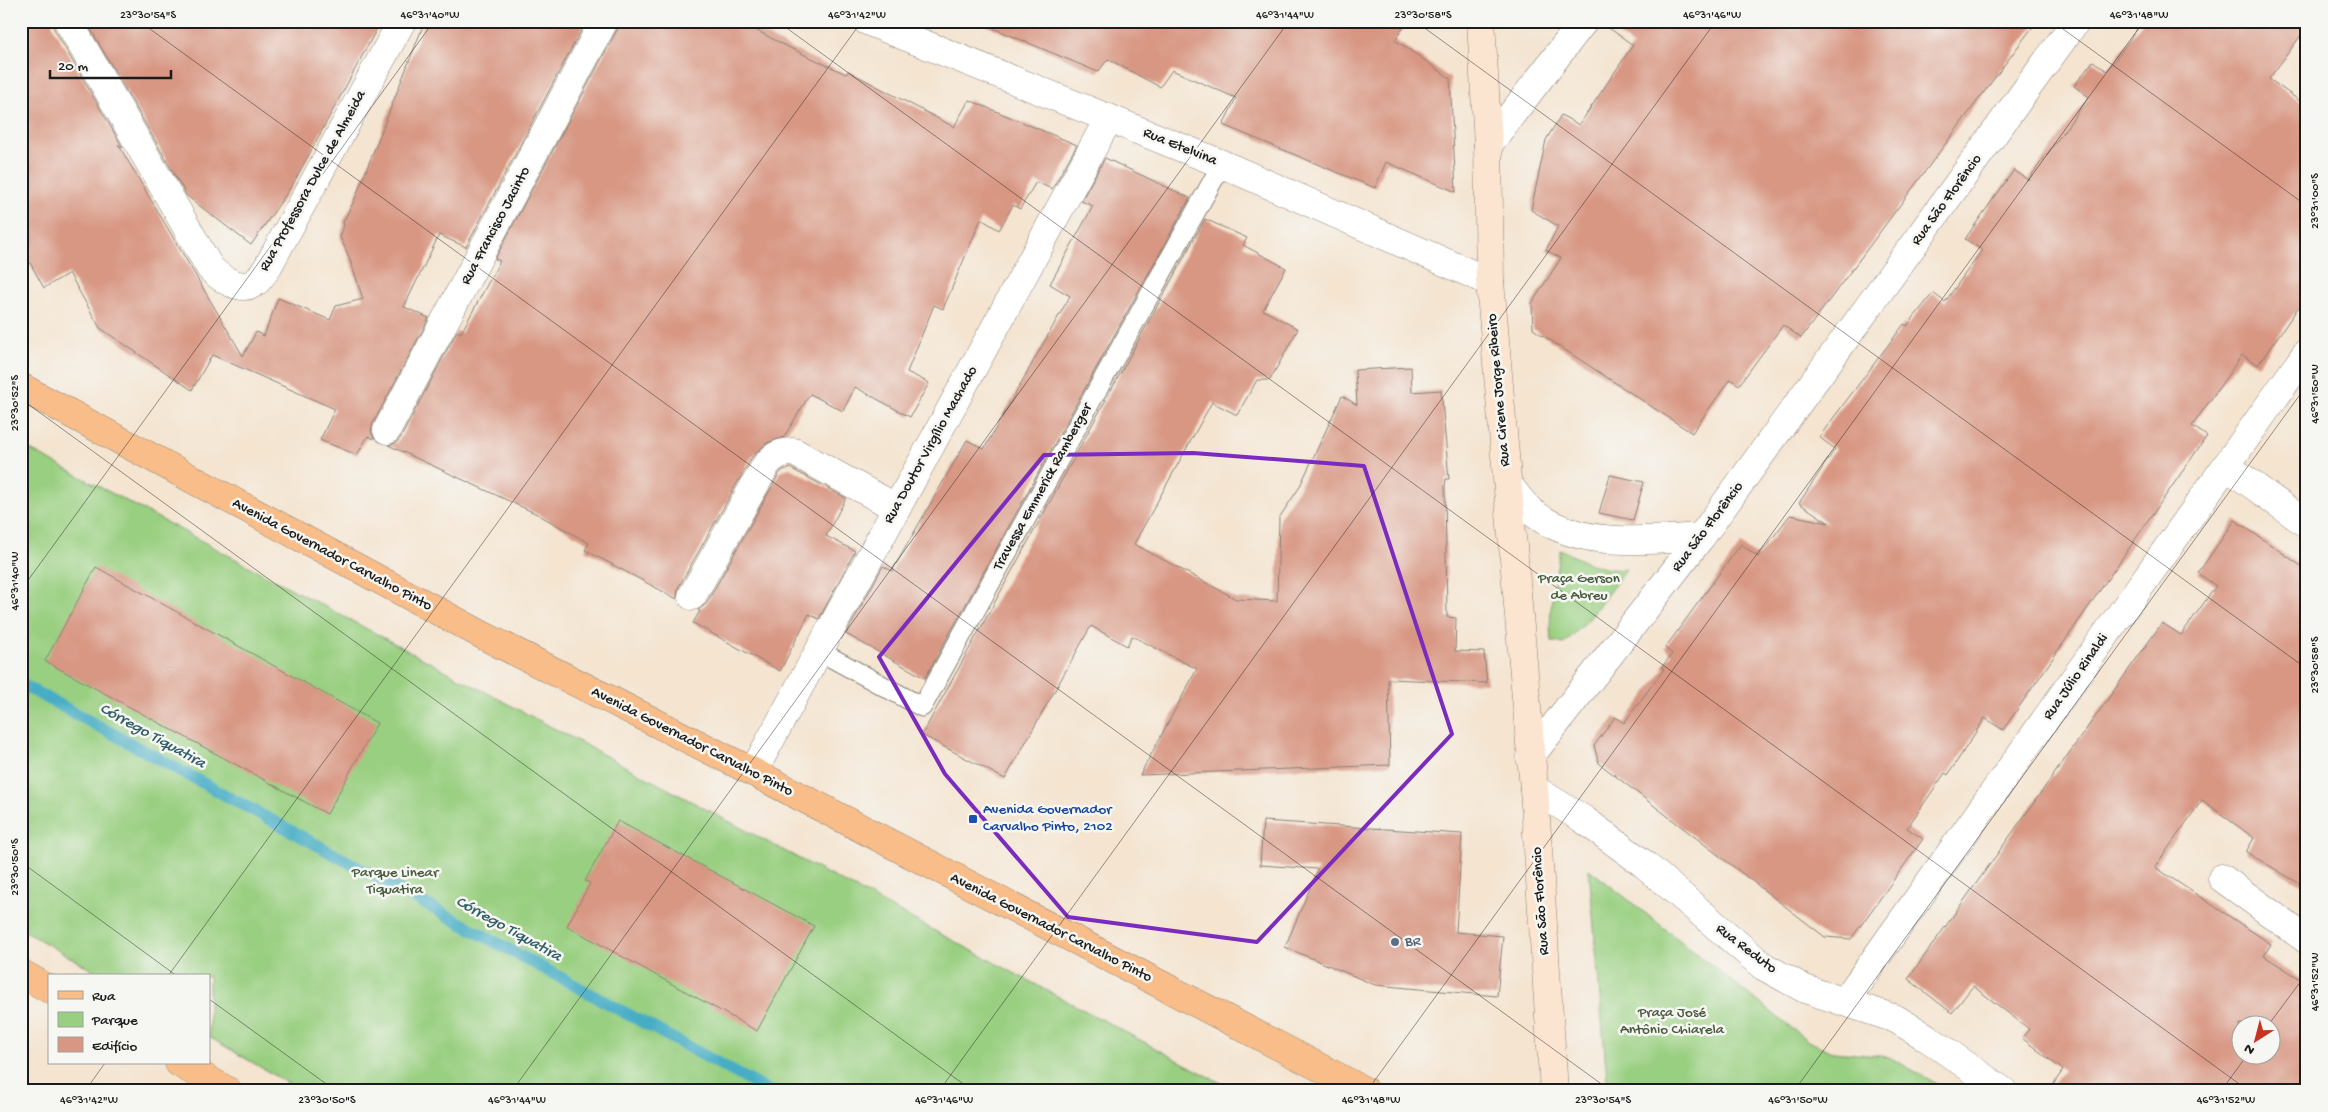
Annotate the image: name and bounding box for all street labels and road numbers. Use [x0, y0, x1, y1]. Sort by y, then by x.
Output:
street label: Rua Professora Dulce de Almeida [256, 87, 371, 275]
street label: Rua Etelvina [1140, 124, 1220, 170]
street label: Rua São Florêncio [1908, 151, 1986, 249]
street label: Rua Francisco Jacinto [457, 164, 535, 288]
street label: Rua Cirene Jorge Ribeiro [1483, 312, 1515, 467]
street label: Rua Doutor Virgílio Machado [880, 363, 982, 527]
street label: Travessa Emmerick Ramberger [989, 399, 1097, 575]
street label: Rua São Florêncio [1668, 478, 1748, 576]
street label: Avenida Governador Carvalho Pinto [229, 494, 435, 616]
street label: Rua Júlio Rinaldi [2039, 630, 2113, 724]
street label: Avenida Governador Carvalho Pinto [588, 683, 796, 801]
street label: Rua São Florêncio [1528, 846, 1554, 956]
street label: Avenida Governador Carvalho Pinto [947, 869, 1155, 987]
street label: Rua Reduto [1712, 920, 1780, 978]

